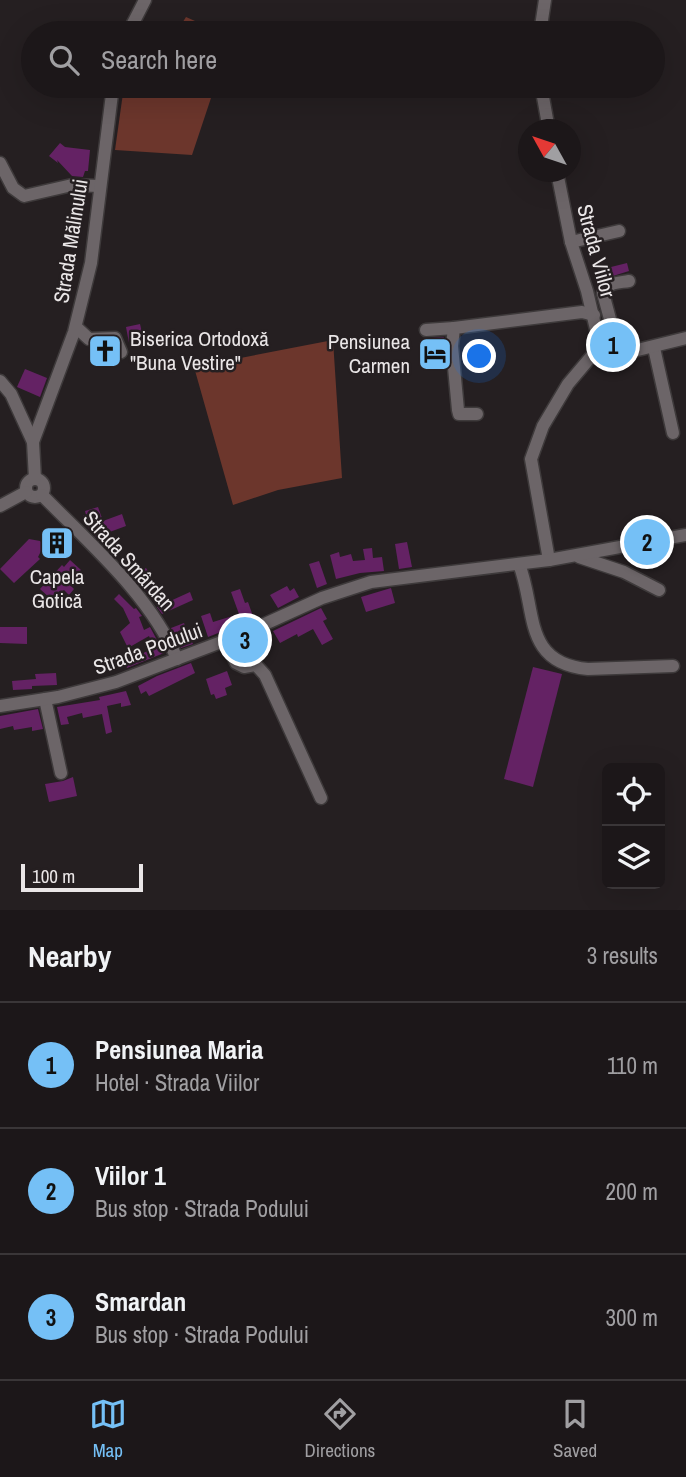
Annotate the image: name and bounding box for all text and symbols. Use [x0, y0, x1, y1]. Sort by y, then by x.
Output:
search box [21, 21, 665, 98]
icon: search [45, 41, 83, 79]
text: Search here [101, 42, 217, 77]
north arrow [518, 119, 581, 182]
street label: Strada Mălinului [46, 177, 95, 305]
street label: Strada Viilor [570, 201, 623, 301]
pin: 1 [590, 319, 636, 371]
place label: Biserica Ortodoxă "Buna Vestire" [130, 324, 269, 377]
place label: Pensiunea Carmen [328, 327, 410, 380]
church icon: Biserica Ortodoxă "Buna Vestire" [86, 332, 124, 370]
hotel icon: Pensiunea Carmen [416, 335, 454, 373]
your location [462, 339, 496, 373]
street label: Strada Smârdan [77, 504, 182, 617]
pin: 2 [624, 516, 670, 568]
building icon: Capela Gotică [38, 524, 76, 562]
place label: Capela Gotică [30, 562, 85, 615]
pin: 3 [222, 614, 268, 666]
street label: Strada Podului [89, 615, 206, 682]
map controls [602, 763, 665, 889]
button: locate [602, 763, 665, 826]
button: layers [602, 826, 665, 889]
scale bar [21, 861, 144, 893]
text: 100 m [32, 863, 75, 889]
text: Nearby [28, 936, 111, 976]
text: 3 results [587, 940, 658, 971]
text: Pensiunea Maria [95, 1032, 263, 1067]
text: 1 [46, 1050, 56, 1081]
text: 110 m [607, 1050, 658, 1081]
text: Hotel · Strada Viilor [95, 1067, 259, 1098]
text: Viilor 1 [95, 1158, 166, 1193]
text: 2 [46, 1176, 56, 1207]
text: 200 m [606, 1176, 658, 1207]
text: Bus stop · Strada Podului [95, 1193, 309, 1224]
text: Smardan [95, 1284, 186, 1319]
text: 3 [46, 1302, 56, 1333]
text: 300 m [606, 1302, 658, 1333]
text: Bus stop · Strada Podului [95, 1319, 309, 1350]
tab: Map [89, 1395, 127, 1463]
tab: Directions [304, 1395, 375, 1463]
tab: Saved [553, 1395, 597, 1463]

